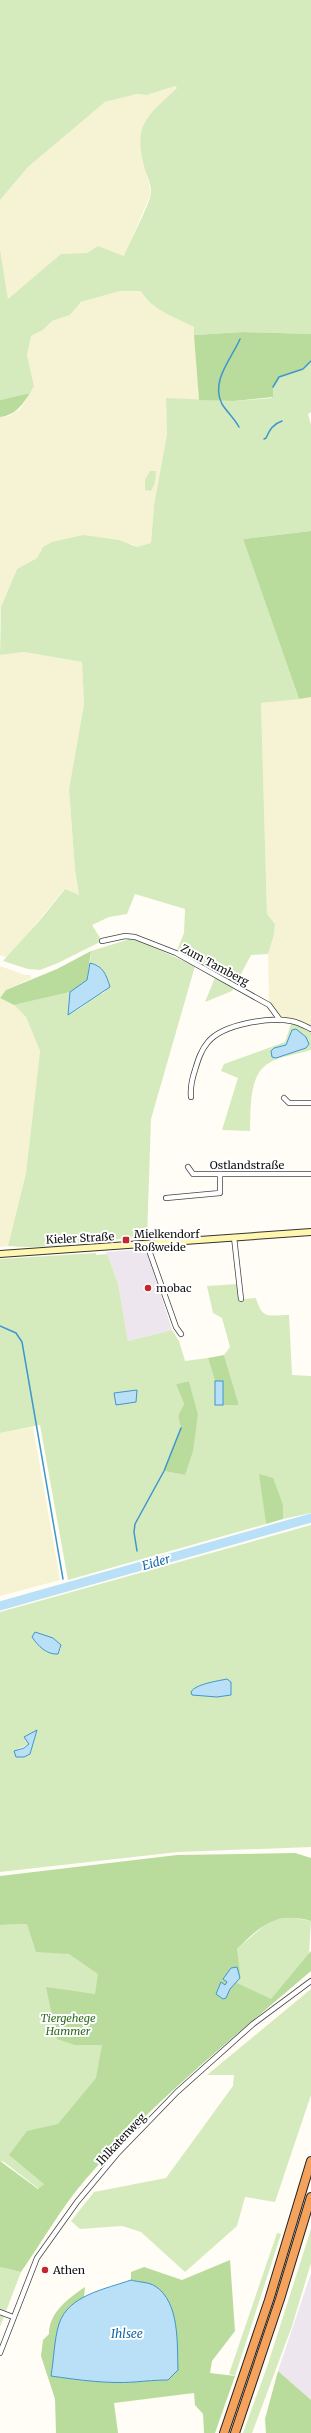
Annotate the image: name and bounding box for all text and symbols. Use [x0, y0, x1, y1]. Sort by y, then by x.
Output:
street label: Zum Tamberg [178, 941, 252, 989]
street label: Ostlandstraße [210, 1158, 285, 1172]
place label: Mielkendorf Roßweide [134, 1227, 200, 1254]
street label: Kieler Straße [45, 1229, 115, 1247]
marker: Mielkendorf Roßweide [121, 1235, 131, 1245]
place label: mobac [156, 1281, 192, 1295]
marker: mobac [143, 1283, 153, 1293]
water label: Eider [140, 1551, 173, 1573]
park label: Tiergehege Hammer [40, 2011, 96, 2038]
street label: Ihlkatenweg [93, 2110, 149, 2168]
place label: Athen [52, 2263, 86, 2277]
marker: Athen [40, 2265, 50, 2275]
water label: Ihlsee [111, 2326, 143, 2341]

